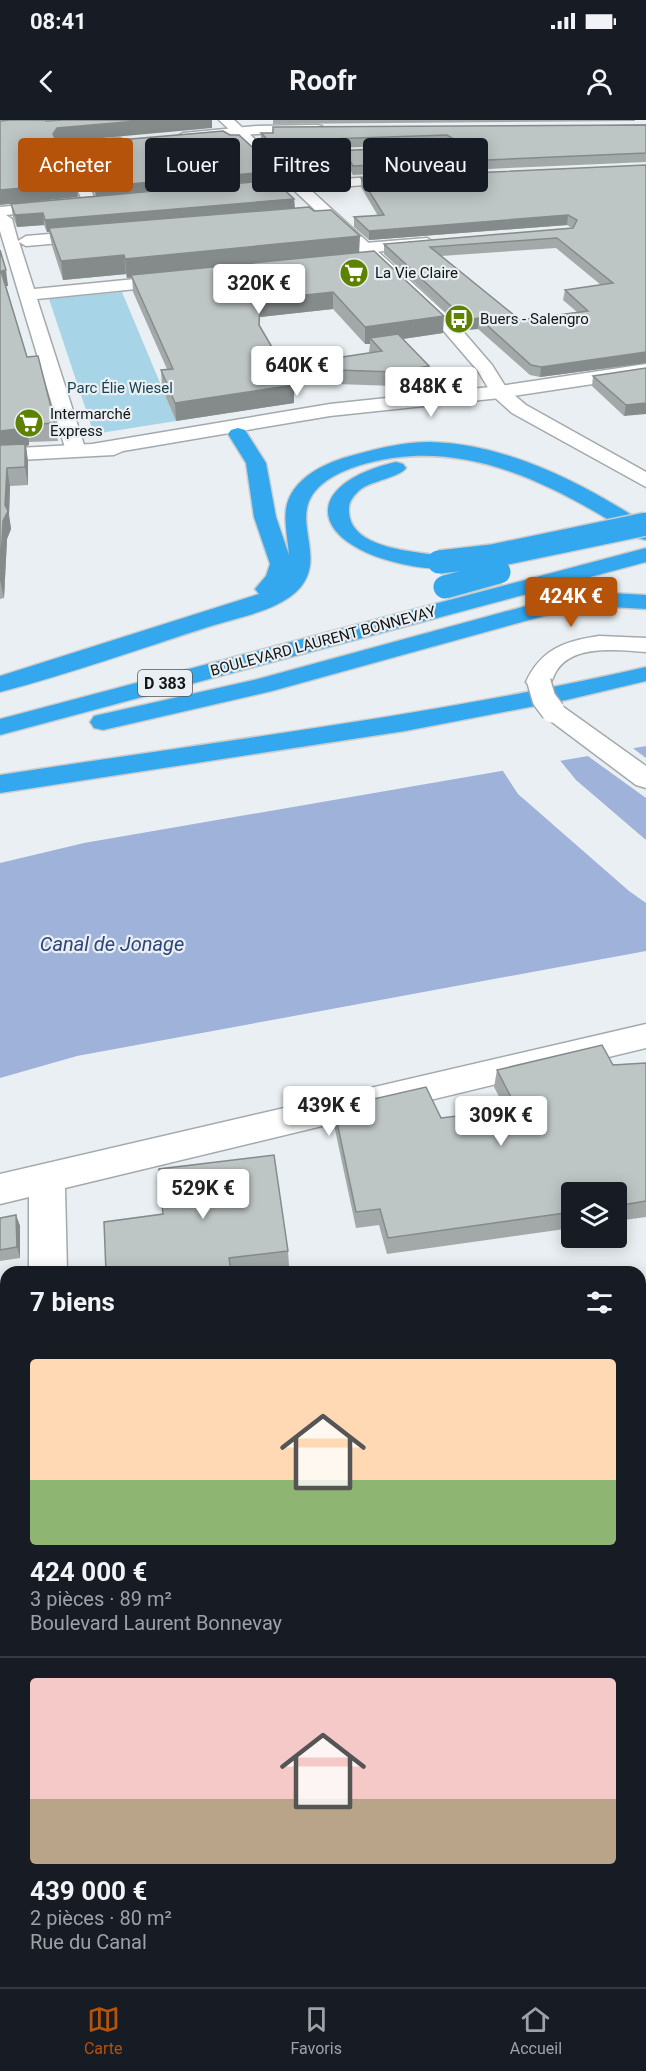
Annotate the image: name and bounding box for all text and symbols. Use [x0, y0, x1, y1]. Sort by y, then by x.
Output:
text: 08:41 [30, 9, 87, 34]
icon: back [30, 65, 63, 98]
text: Roofr [289, 65, 357, 97]
icon: person [583, 65, 616, 98]
chip: Acheter [18, 138, 133, 192]
chip: Louer [145, 138, 240, 192]
chip: Filtres [252, 138, 351, 192]
chip: Nouveau [363, 138, 488, 192]
supermarket icon: La Vie Claire [338, 257, 370, 289]
pin: 320K € [210, 264, 308, 315]
place label: La Vie Claire [375, 264, 458, 282]
text: 320K € [227, 271, 291, 295]
bus stop icon: Buers - Salengro [443, 303, 475, 335]
place label: Buers - Salengro [480, 310, 589, 328]
pin: 640K € [248, 346, 346, 397]
text: 640K € [265, 353, 329, 377]
pin: 848K € [382, 367, 480, 418]
text: 848K € [399, 374, 463, 398]
park label: Parc Élie Wiesel [67, 379, 173, 397]
place label: Intermarché Express [50, 405, 131, 440]
supermarket icon: Intermarché Express [13, 407, 45, 439]
pin: 424K € [522, 577, 620, 628]
text: 424K € [539, 584, 603, 608]
street label: BOULEVARD LAURENT BONNEVAY [208, 602, 438, 680]
road number: D 383 [138, 670, 192, 696]
water label: Canal de Jonage [40, 932, 184, 956]
pin: 439K € [280, 1086, 378, 1137]
text: 439K € [297, 1093, 361, 1117]
pin: 309K € [452, 1096, 550, 1147]
text: 309K € [469, 1103, 533, 1127]
pin: 529K € [154, 1169, 252, 1220]
text: 529K € [171, 1176, 235, 1200]
map controls [561, 1182, 627, 1248]
button: layers [561, 1182, 627, 1248]
icon: filters [583, 1286, 616, 1319]
text: 7 biens [30, 1287, 115, 1317]
icon: home [269, 1398, 377, 1506]
text: 424 000 € [30, 1557, 147, 1587]
text: 3 pièces · 89 m² [30, 1587, 172, 1611]
text: Boulevard Laurent Bonnevay [30, 1611, 282, 1635]
icon: home [269, 1717, 377, 1825]
text: 439 000 € [30, 1876, 147, 1906]
text: 2 pièces · 80 m² [30, 1906, 172, 1930]
text: Rue du Canal [30, 1930, 147, 1954]
tab: Carte [84, 2003, 123, 2058]
tab: Favoris [290, 2003, 342, 2058]
tab: Accueil [510, 2003, 562, 2058]

